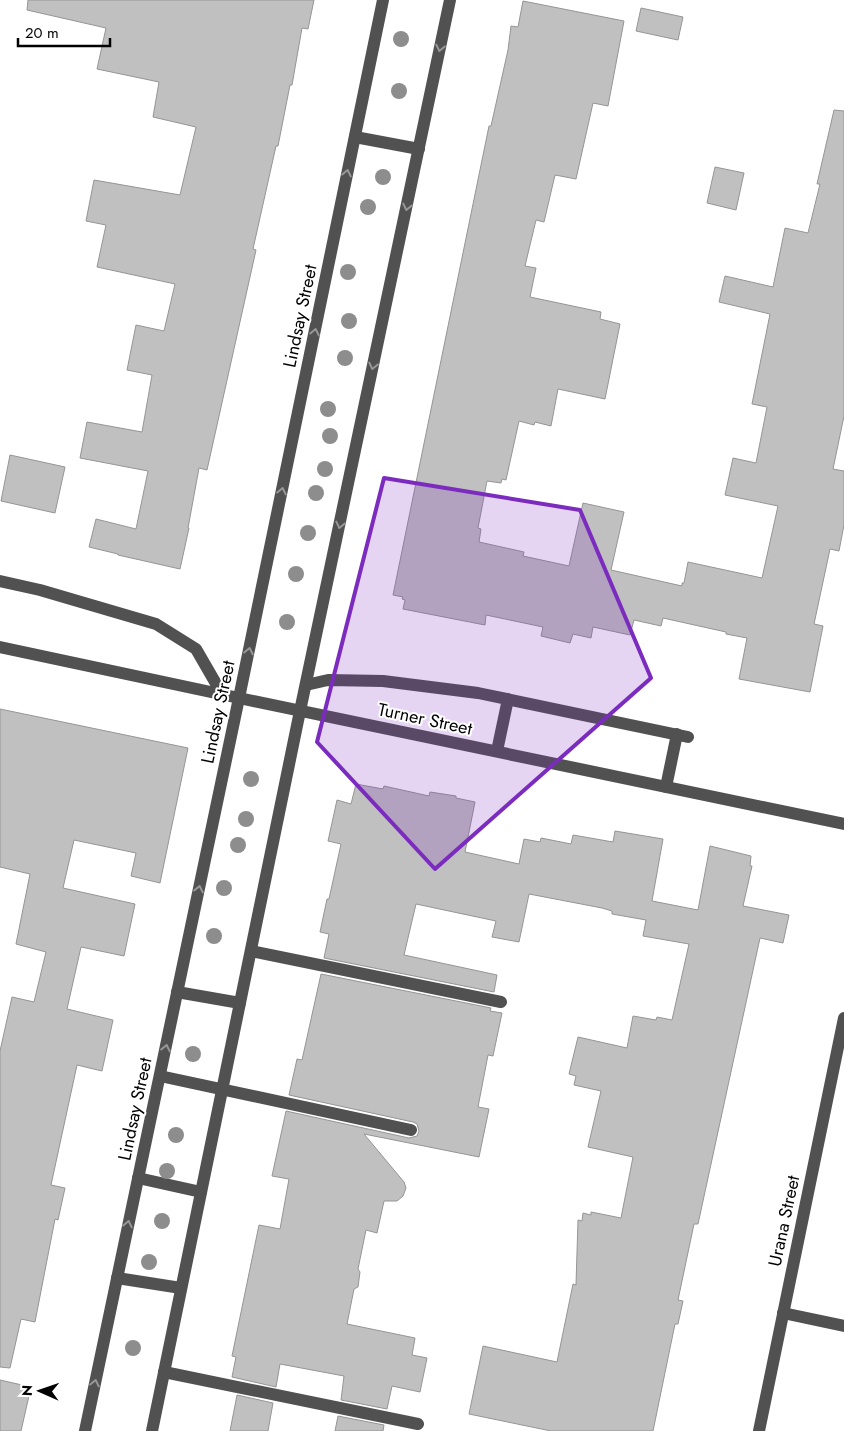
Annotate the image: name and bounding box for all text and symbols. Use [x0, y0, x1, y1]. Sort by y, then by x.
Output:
scale bar [18, 15, 110, 47]
text: 20 m [25, 22, 59, 44]
one-way arrow [435, 43, 446, 52]
one-way arrow [341, 169, 352, 177]
one-way arrow [402, 202, 412, 211]
street label: Lindsay Street [276, 261, 324, 370]
one-way arrow [309, 328, 319, 337]
one-way arrow [368, 361, 379, 370]
one-way arrow [276, 487, 287, 496]
one-way arrow [335, 520, 345, 529]
one-way arrow [243, 646, 254, 655]
street label: Lindsay Street [194, 657, 242, 766]
street label: Turner Street [375, 696, 475, 742]
one-way arrow [193, 885, 204, 894]
one-way arrow [160, 1044, 170, 1053]
street label: Lindsay Street [111, 1054, 159, 1163]
street label: Urana Street [762, 1172, 806, 1269]
one-way arrow [122, 1220, 133, 1229]
north arrow [15, 1366, 65, 1416]
one-way arrow [89, 1379, 99, 1388]
text: N [17, 1385, 37, 1396]

